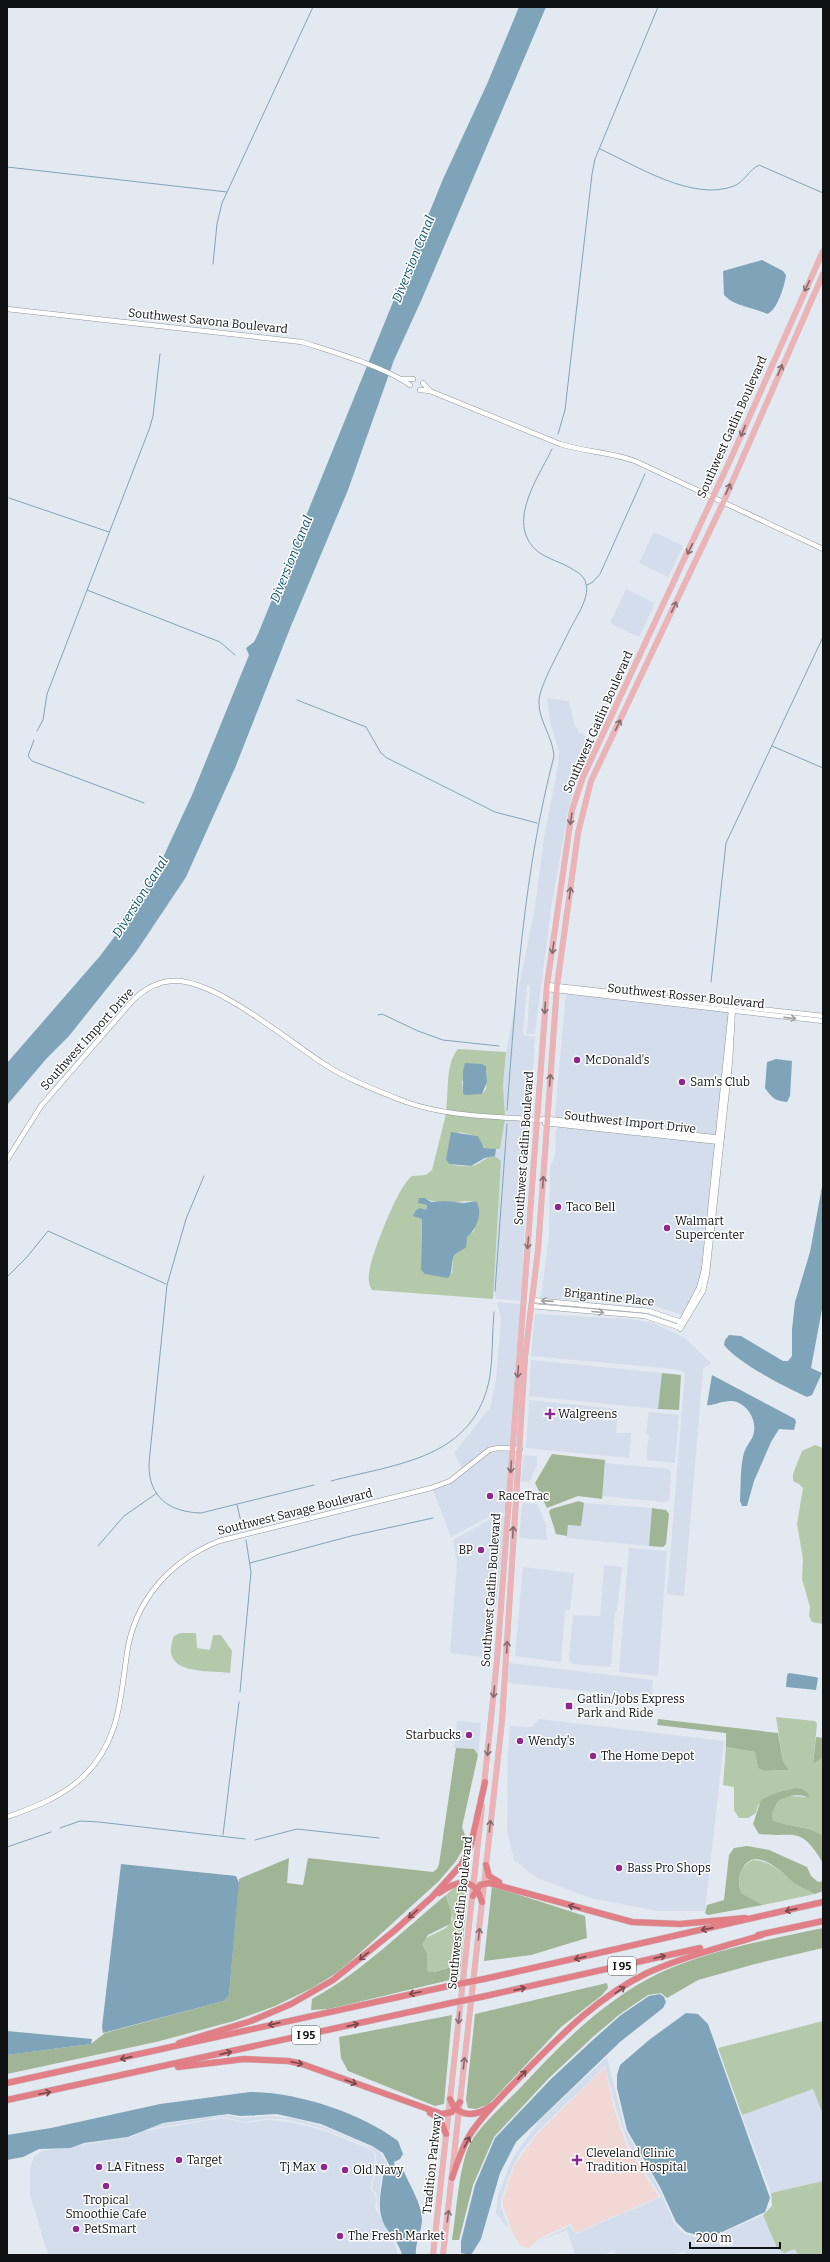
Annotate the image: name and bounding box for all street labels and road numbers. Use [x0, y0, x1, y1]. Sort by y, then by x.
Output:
street label: Southwest Savona Boulevard [127, 306, 289, 336]
street label: Southwest Gatlin Boulevard [694, 354, 770, 500]
street label: Southwest Gatlin Boulevard [560, 649, 636, 795]
street label: Southwest Rosser Boulevard [607, 981, 765, 1011]
street label: Southwest Import Drive [37, 985, 137, 1093]
street label: Southwest Gatlin Boulevard [512, 1071, 536, 1225]
street label: Southwest Import Drive [563, 1108, 697, 1136]
street label: Brigantine Place [563, 1285, 655, 1309]
street label: Southwest Savage Boulevard [216, 1486, 374, 1538]
street label: Southwest Gatlin Boulevard [479, 1513, 503, 1667]
street label: Southwest Gatlin Boulevard [445, 1836, 475, 1990]
road number: I 95 [608, 1957, 636, 1975]
road number: I 95 [292, 2026, 320, 2044]
street label: Tradition Parkway [420, 2113, 444, 2215]

